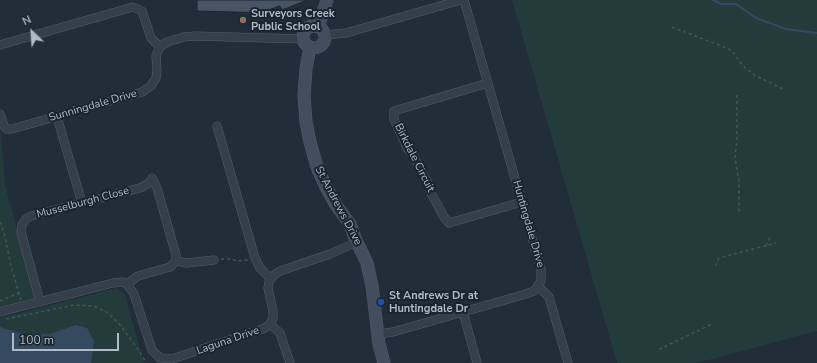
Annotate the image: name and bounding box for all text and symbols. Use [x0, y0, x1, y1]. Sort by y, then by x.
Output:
place label: Surveyors Creek Public School [251, 7, 335, 33]
north arrow [12, 12, 52, 52]
text: N [20, 12, 34, 29]
marker: Surveyors Creek Public School [238, 15, 248, 25]
street label: Sunningdale Drive [47, 87, 139, 125]
street label: Birkdale Circuit [391, 122, 437, 194]
street label: St Andrews Drive [312, 164, 364, 248]
street label: Huntingdale Drive [509, 179, 547, 269]
street label: Musselburgh Close [35, 184, 131, 222]
place label: St Andrews Dr at Huntingdale Dr [389, 289, 478, 315]
marker: St Andrews Dr at Huntingdale Dr [376, 297, 386, 307]
street label: Laguna Drive [195, 324, 261, 358]
scale bar [14, 325, 121, 351]
text: 100 m [19, 332, 54, 348]

